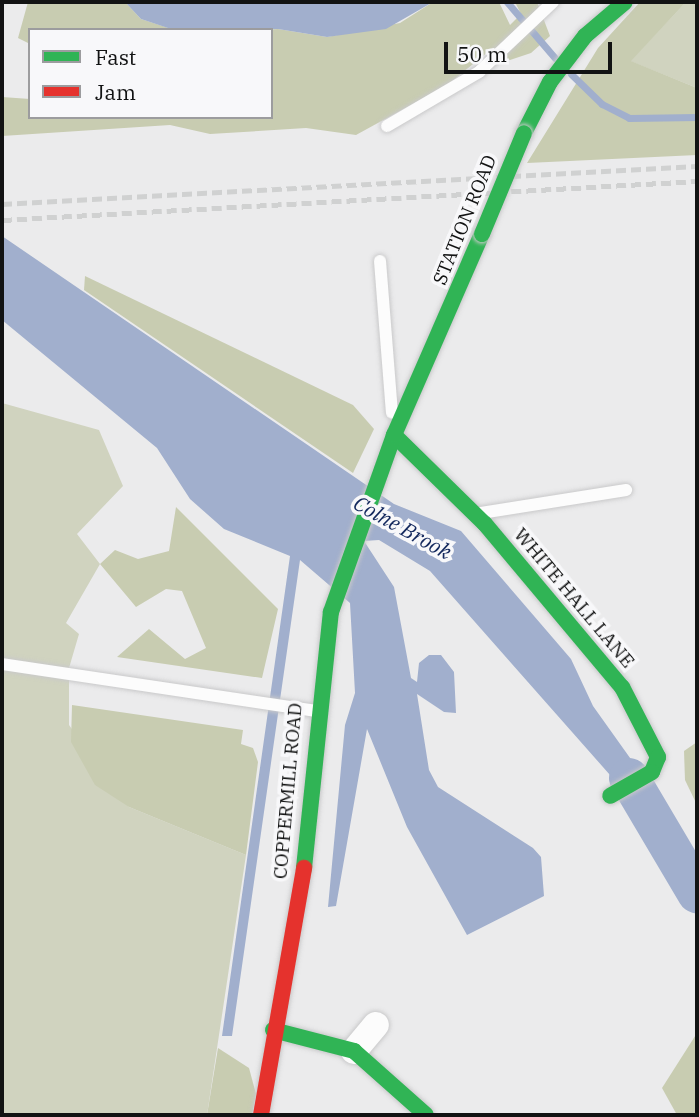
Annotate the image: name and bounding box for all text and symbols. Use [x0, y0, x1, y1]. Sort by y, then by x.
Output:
legend [28, 28, 273, 119]
scale bar [447, 28, 615, 72]
text: 50 m [457, 40, 507, 68]
text: Fast [95, 43, 136, 71]
text: Jam [95, 78, 136, 106]
street label: STATION ROAD [429, 152, 501, 288]
water label: Colne Brook [350, 490, 456, 564]
street label: WHITE HALL LANE [509, 524, 639, 672]
street label: COPPERMILL ROAD [269, 702, 307, 880]

